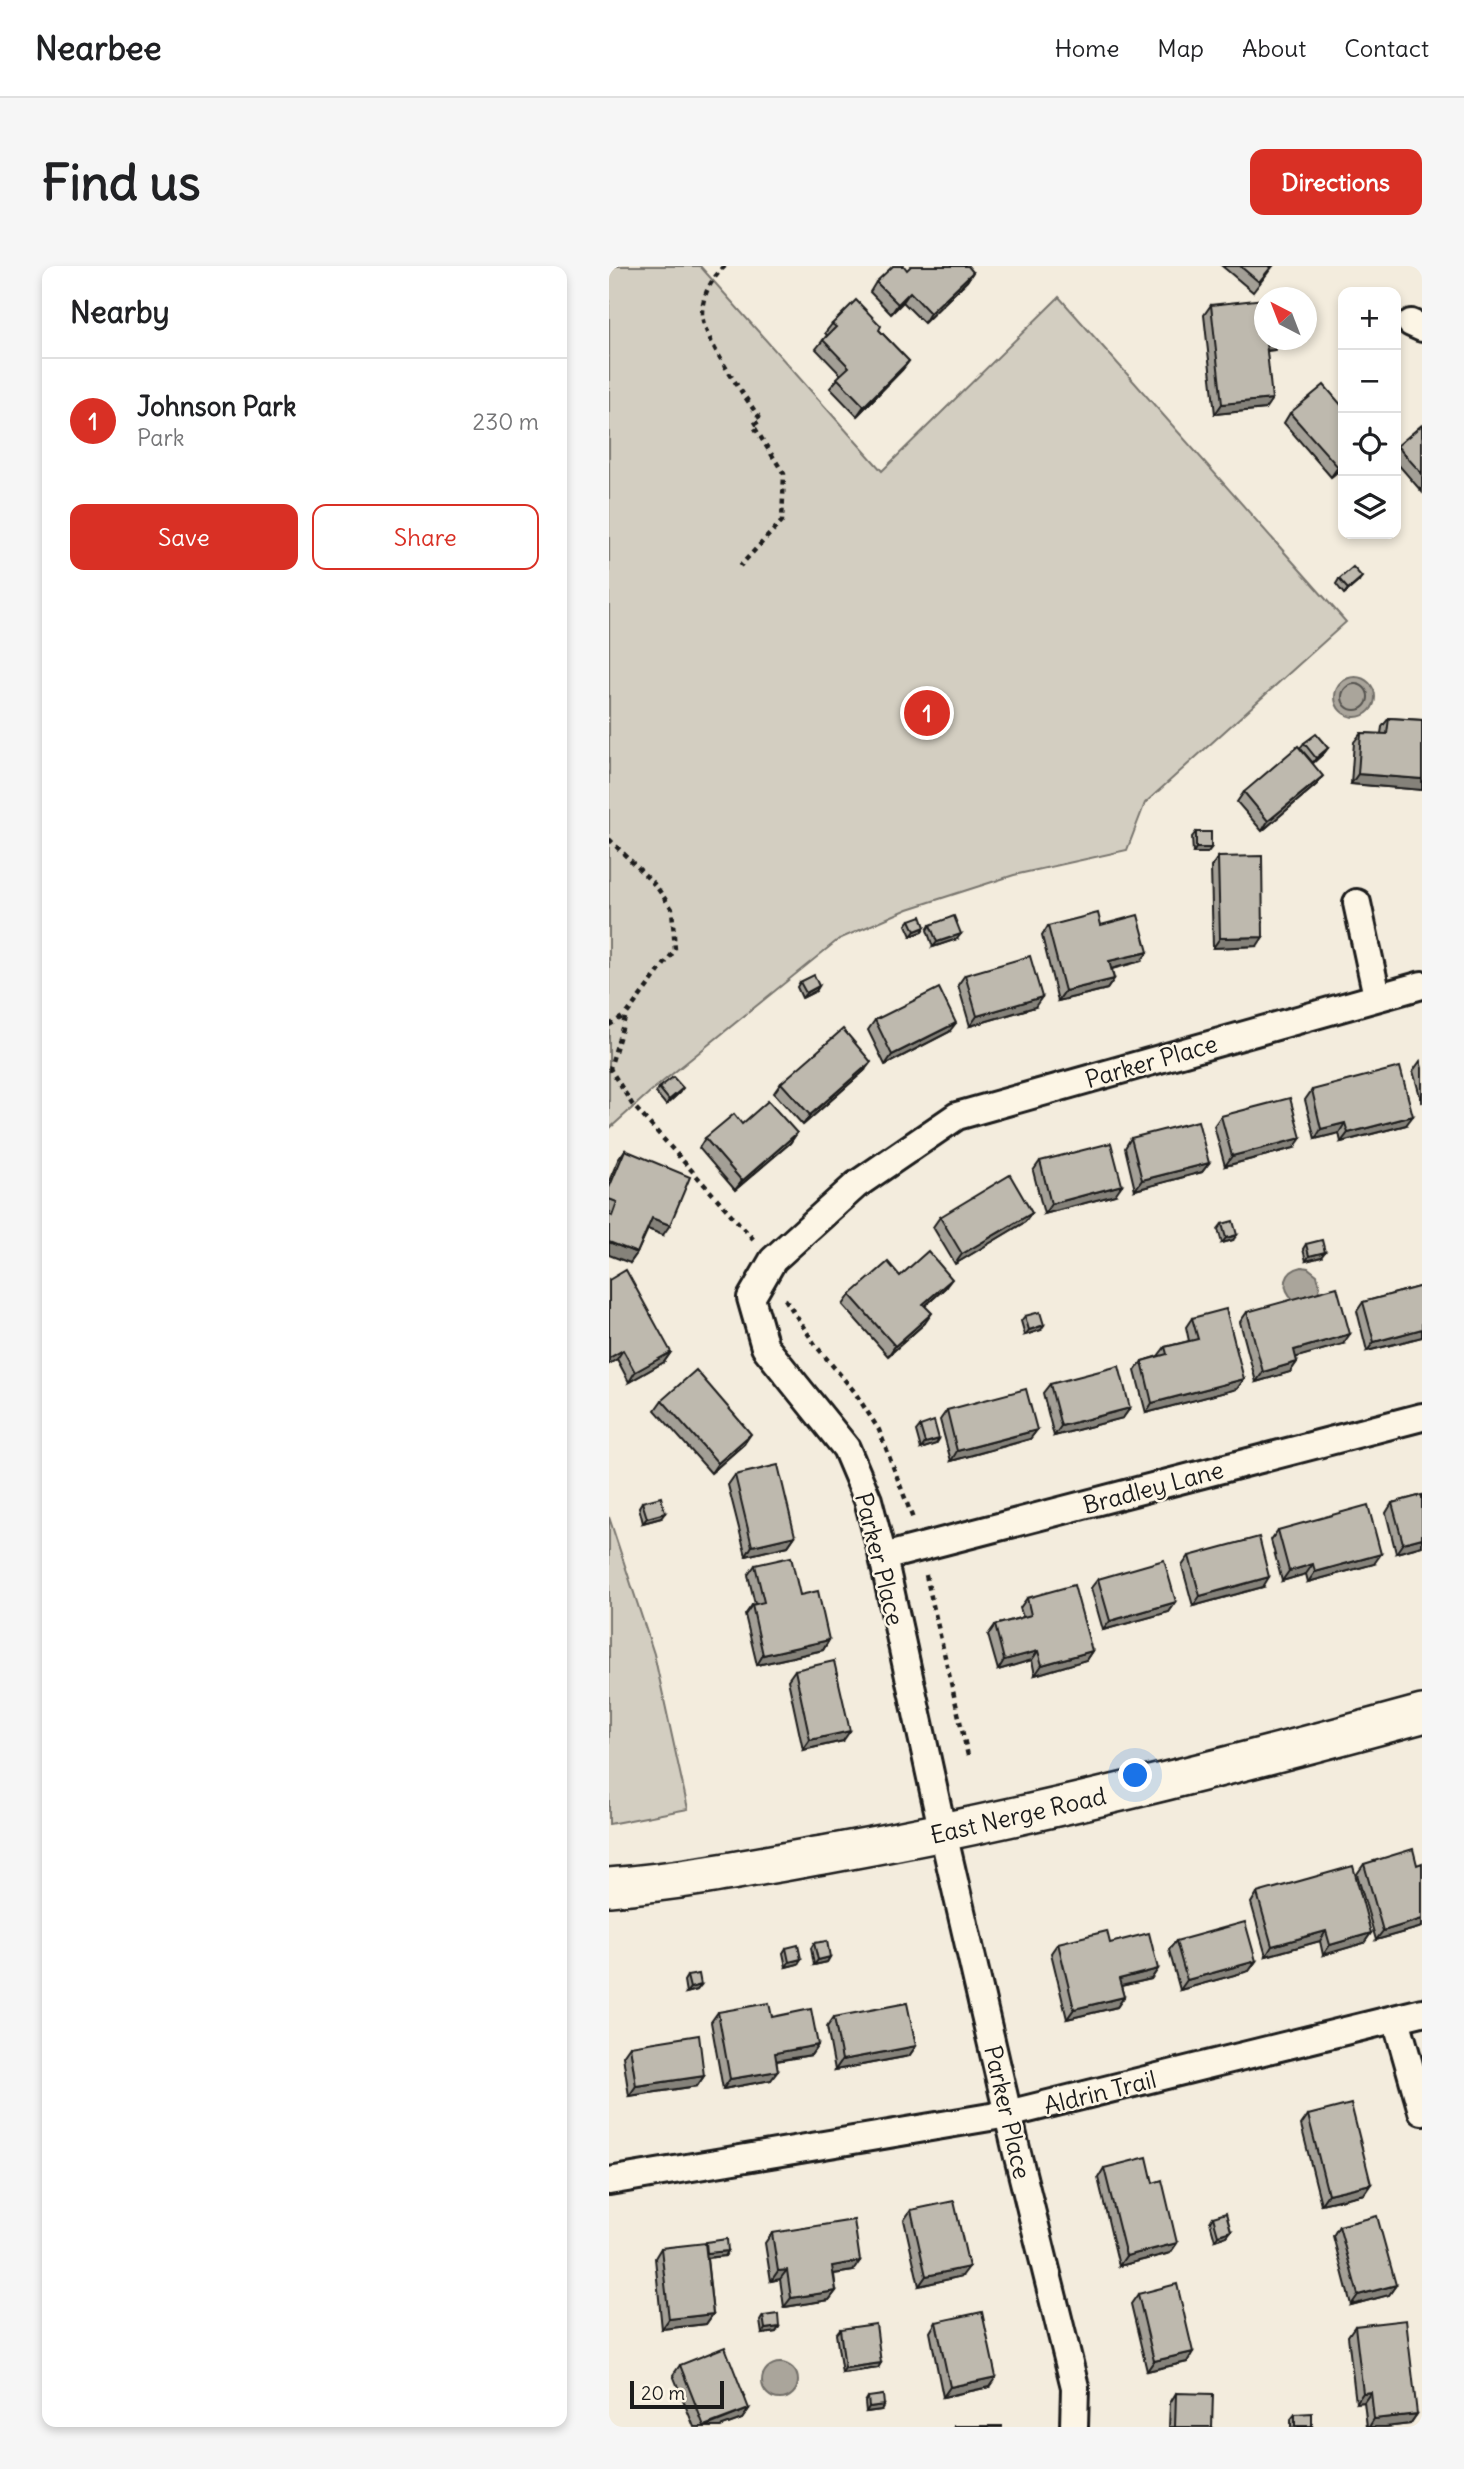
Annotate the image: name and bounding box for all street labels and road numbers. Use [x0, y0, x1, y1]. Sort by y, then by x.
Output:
street label: Parker Place [1082, 1028, 1220, 1094]
street label: Bradley Lane [1080, 1454, 1226, 1520]
street label: Parker Place [849, 1489, 911, 1629]
street label: East Nerge Road [927, 1780, 1109, 1850]
street label: Parker Place [978, 2042, 1038, 2182]
street label: Aldrin Trail [1041, 2064, 1159, 2120]

